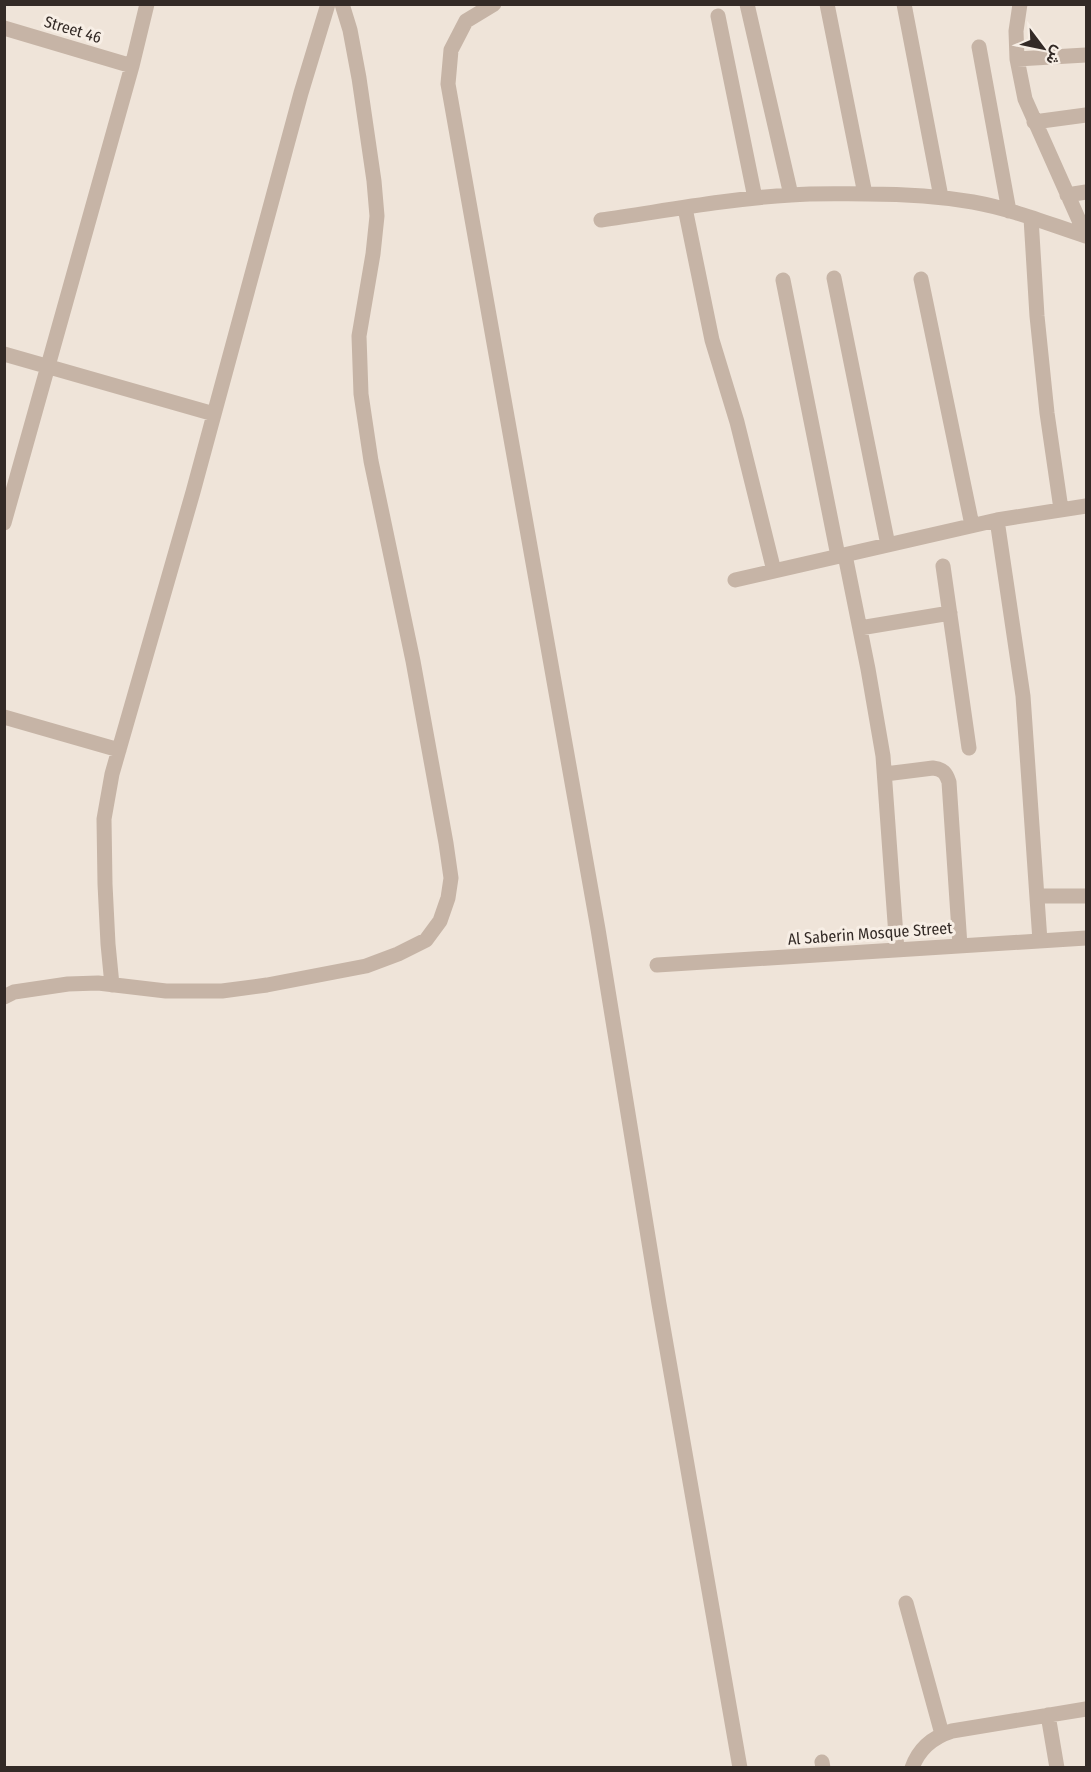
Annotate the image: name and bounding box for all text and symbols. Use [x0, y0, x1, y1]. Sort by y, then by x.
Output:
street label: Street 46 [42, 12, 104, 47]
north arrow [1013, 18, 1073, 78]
text: ش [1042, 42, 1068, 69]
street label: Al Saberin Mosque Street [787, 918, 954, 949]

